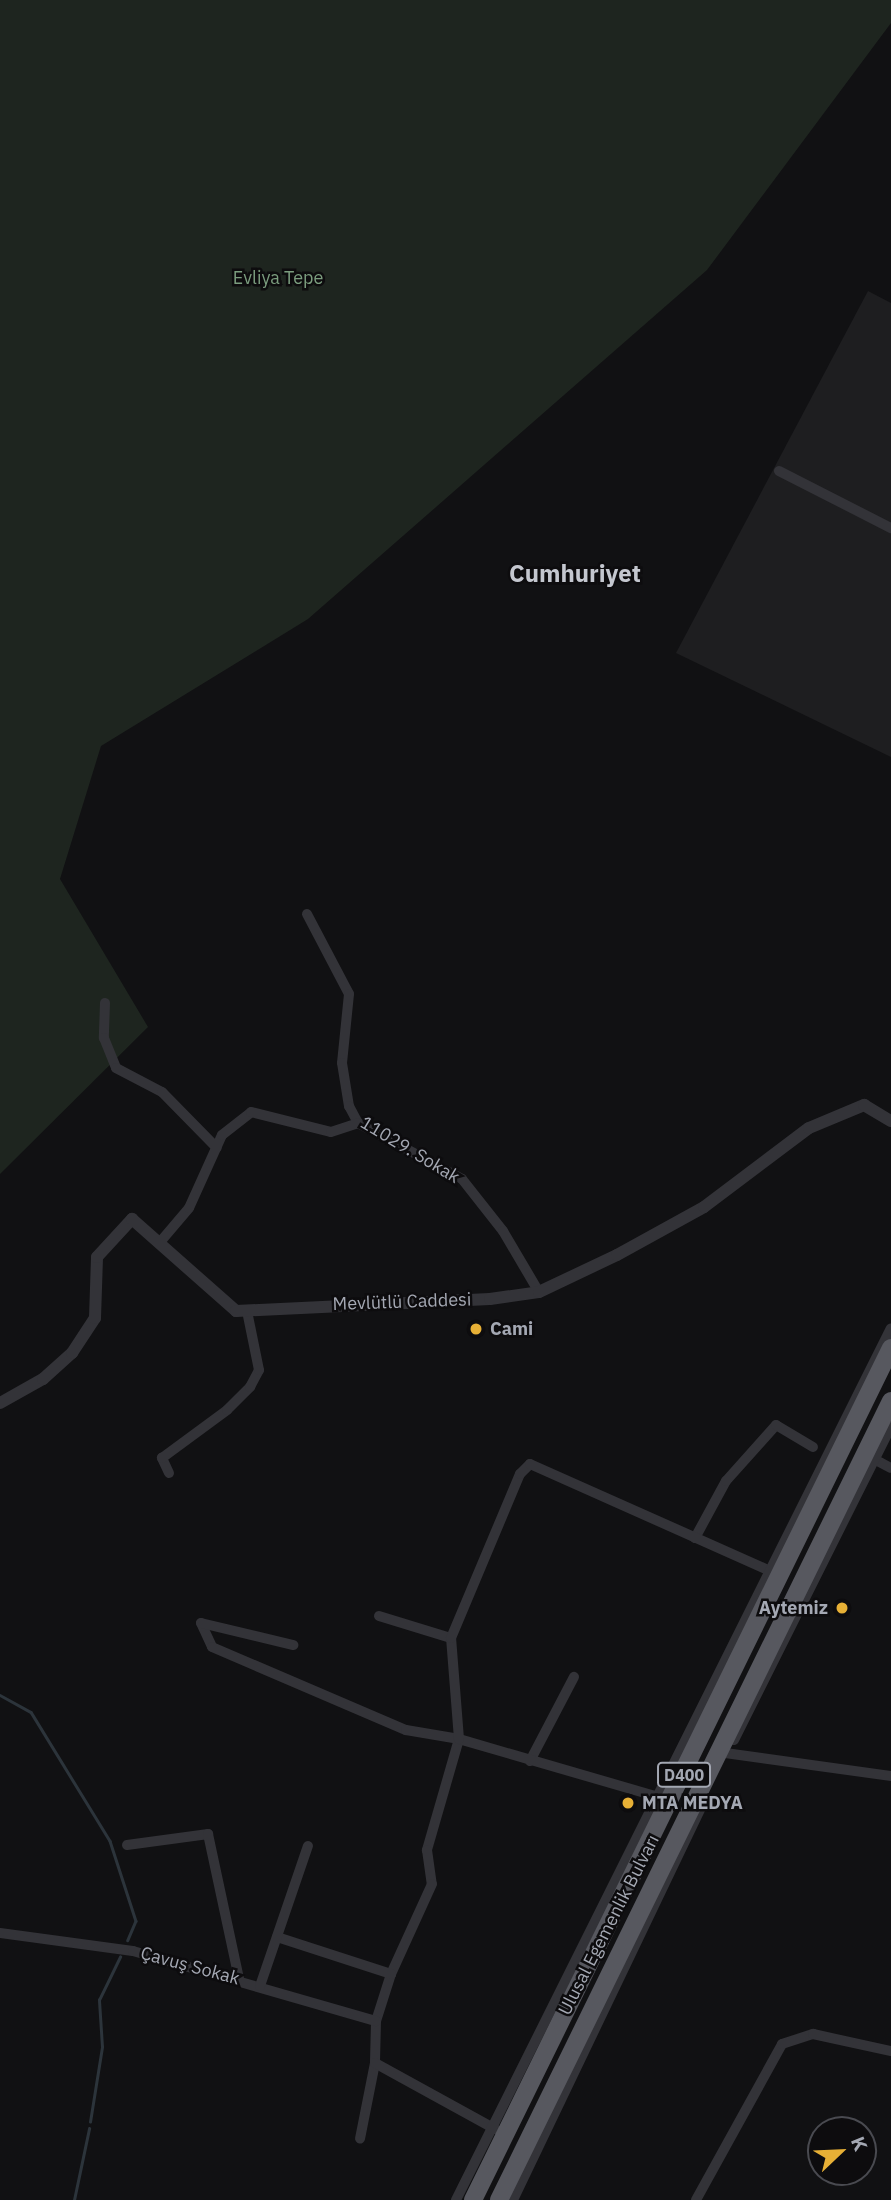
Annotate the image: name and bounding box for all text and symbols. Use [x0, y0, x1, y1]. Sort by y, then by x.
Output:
park label: Evliya Tepe [233, 267, 323, 289]
district label: Cumhuriyet [509, 560, 641, 588]
street label: 11029. Sokak [356, 1112, 464, 1188]
street label: Mevlütlü Caddesi [332, 1289, 472, 1315]
place label: Cami [490, 1318, 533, 1340]
marker: Cami [468, 1321, 484, 1337]
place label: Aytemiz [759, 1597, 828, 1619]
marker: Aytemiz [834, 1600, 850, 1616]
road number: D400 [656, 1763, 712, 1788]
place label: MTA MEDYA [642, 1792, 743, 1814]
marker: MTA MEDYA [620, 1795, 636, 1811]
street label: Ulusal Egemenlik Bulvarı [554, 1831, 664, 2019]
street label: Çavuş Sokak [138, 1942, 242, 1990]
north arrow [807, 2116, 877, 2186]
text: K [846, 2133, 873, 2154]

